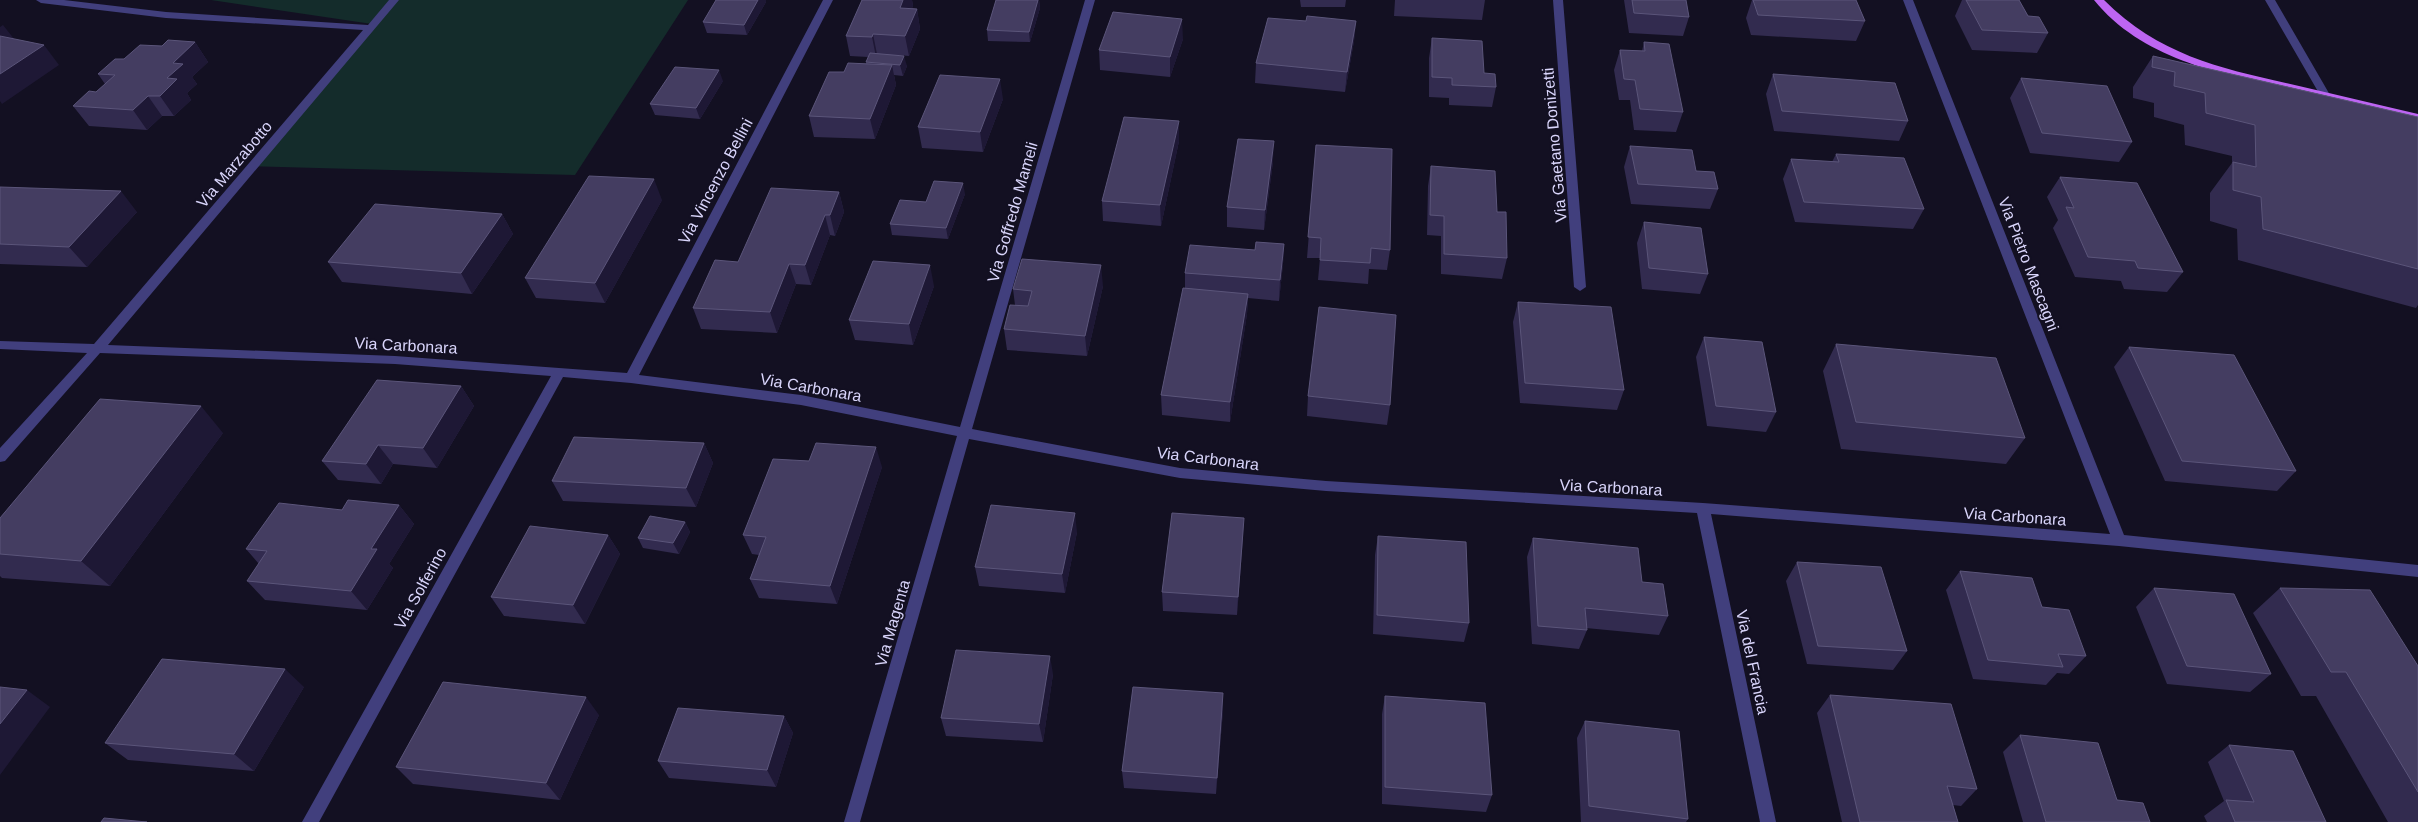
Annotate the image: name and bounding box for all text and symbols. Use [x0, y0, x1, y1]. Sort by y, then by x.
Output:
street label: Via Gaetano Donizetti [1539, 67, 1570, 223]
street label: Via Vincenzo Bellini [675, 115, 756, 247]
street label: Via Marzabotto [193, 118, 275, 211]
street label: Via Goffredo Mameli [984, 140, 1041, 284]
street label: Via Pietro Mascagni [1995, 195, 2062, 334]
street label: Via Carbonara [354, 334, 458, 357]
street label: Via Carbonara [759, 370, 863, 405]
street label: Via Carbonara [1156, 444, 1260, 473]
street label: Via Carbonara [1559, 476, 1663, 499]
street label: Via Carbonara [1963, 504, 2067, 529]
street label: Via Solferino [391, 544, 450, 632]
street label: Via Magenta [872, 578, 913, 669]
street label: Via del Francia [1733, 608, 1772, 716]

